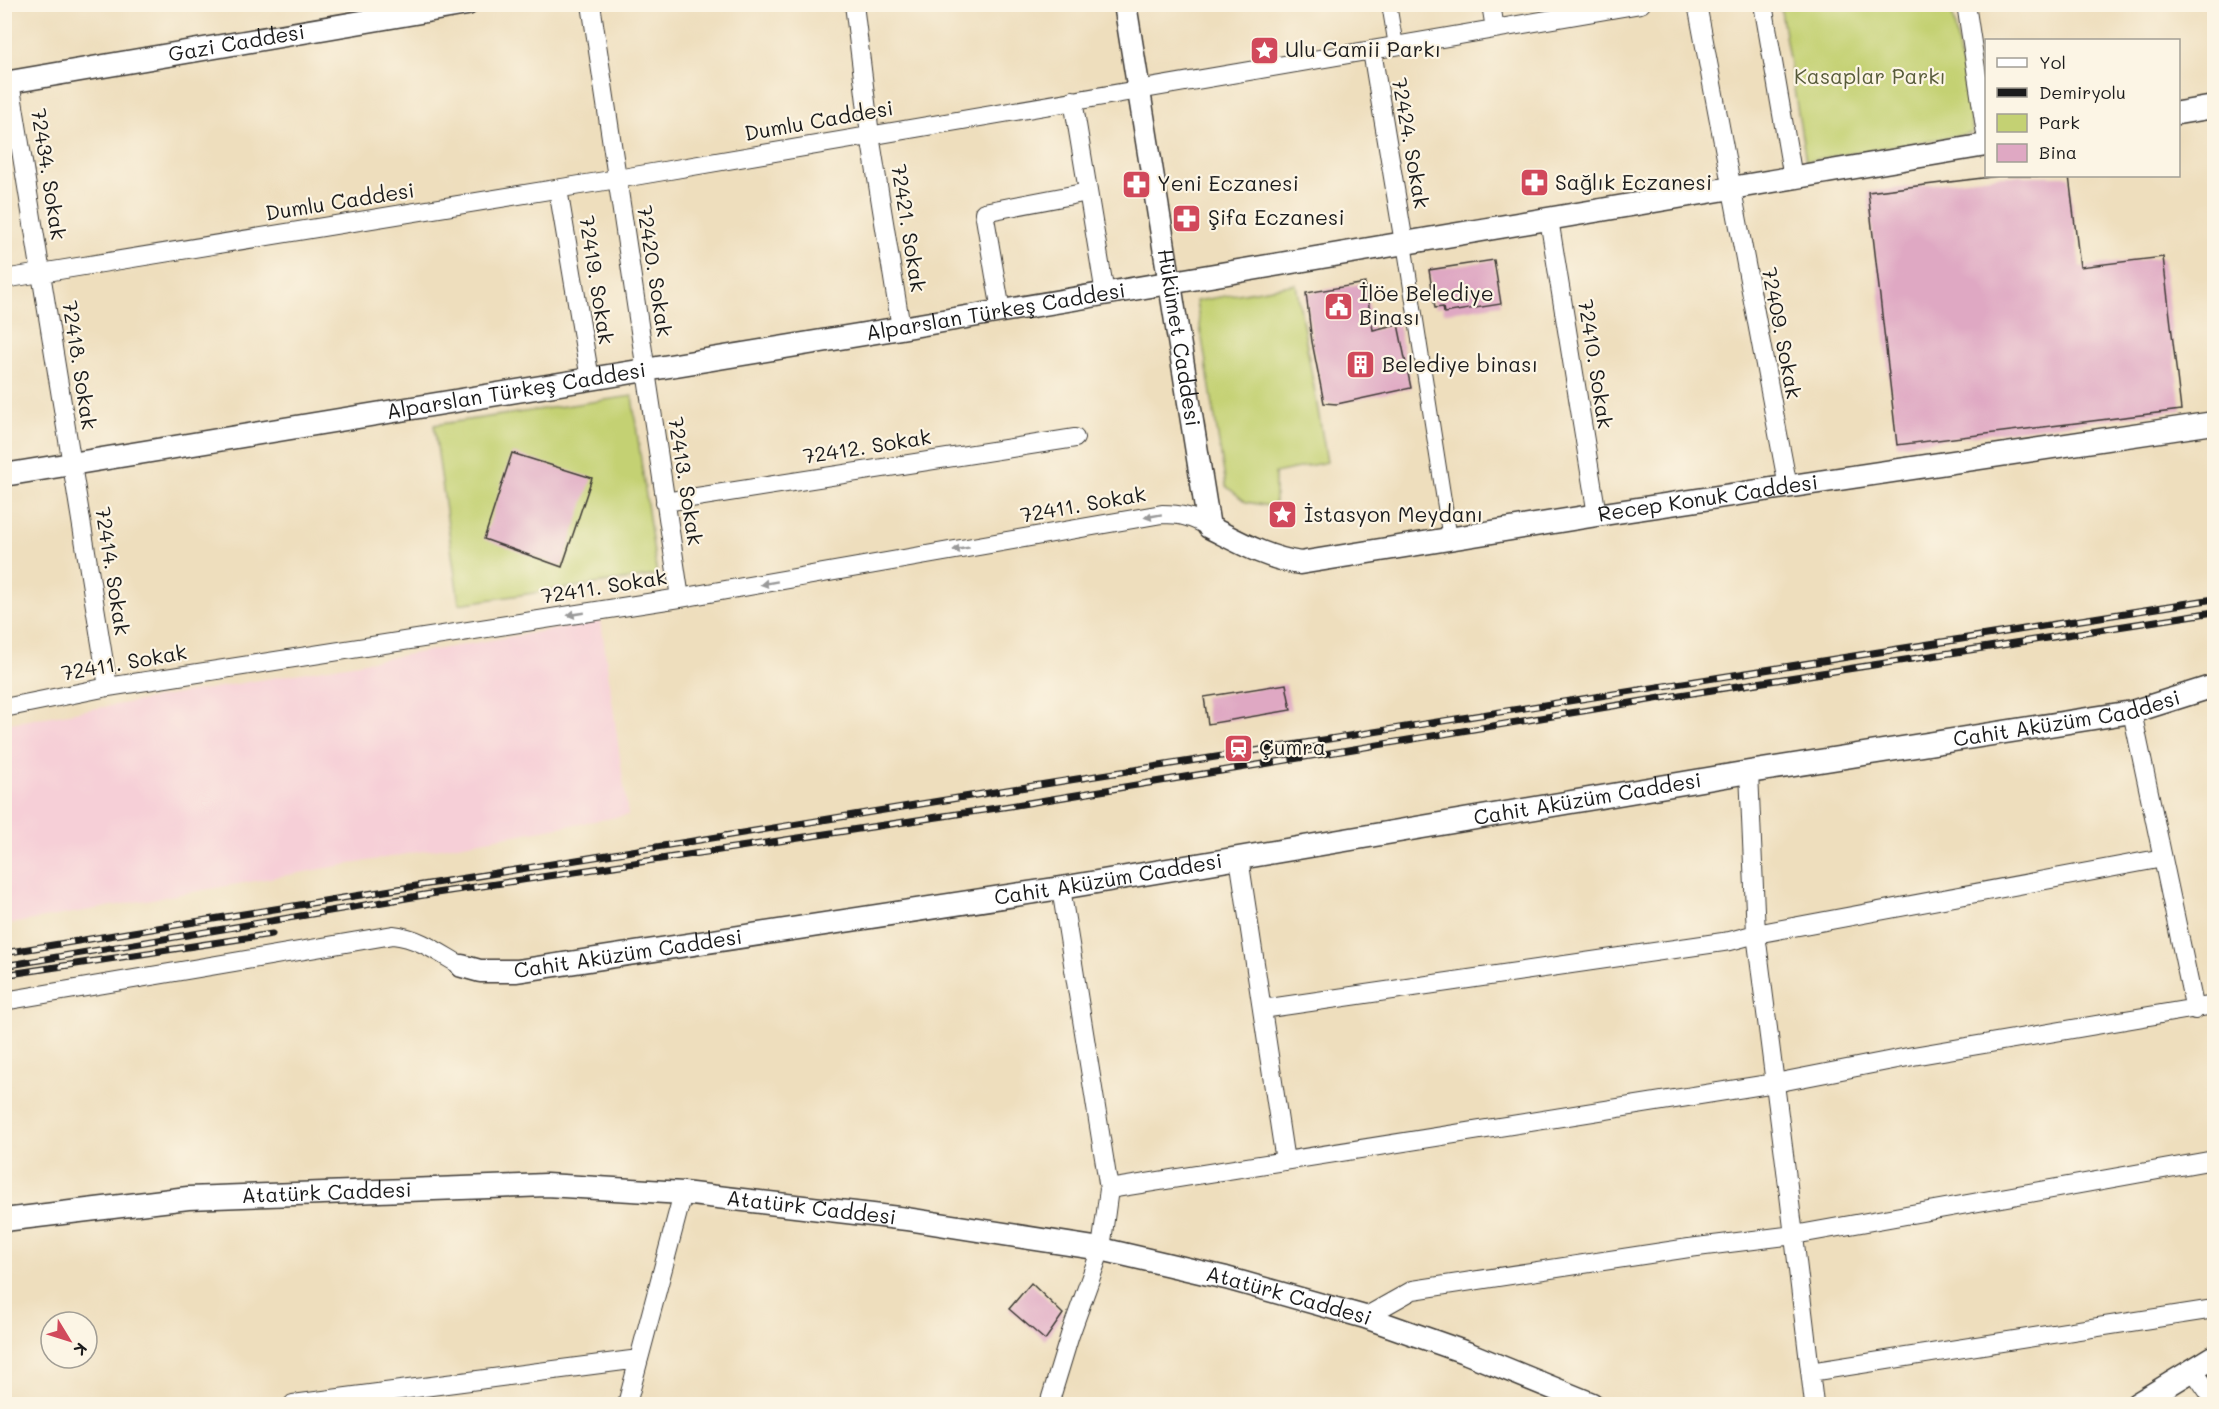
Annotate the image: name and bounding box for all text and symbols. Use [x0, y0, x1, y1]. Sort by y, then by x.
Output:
street label: Gazi Caddesi [166, 17, 307, 67]
place icon: Ulu Camii Parkı [1248, 34, 1280, 66]
place label: Ulu Camii Parkı [1285, 35, 1441, 62]
legend [1985, 39, 2180, 177]
text: Yol [2039, 50, 2066, 74]
park label: Kasaplar Parkı [1794, 62, 1946, 89]
street label: 72424. Sokak [1387, 75, 1436, 210]
text: Demiryolu [2039, 80, 2126, 104]
street label: Dumlu Caddesi [742, 93, 895, 146]
street label: 72434. Sokak [26, 106, 73, 242]
text: Park [2039, 110, 2080, 134]
text: Bina [2039, 140, 2077, 164]
street label: 72421. Sokak [886, 162, 933, 294]
pharmacy icon: Sağlık Eczanesi [1518, 167, 1550, 199]
pharmacy icon: Yeni Eczanesi [1120, 168, 1152, 200]
place label: Sağlık Eczanesi [1555, 168, 1712, 195]
place label: Yeni Eczanesi [1157, 169, 1299, 196]
street label: Dumlu Caddesi [263, 175, 416, 226]
pharmacy icon: Şifa Eczanesi [1171, 202, 1203, 234]
street label: 72420. Sokak [632, 203, 679, 339]
place label: Şifa Eczanesi [1208, 203, 1345, 230]
street label: 72419. Sokak [574, 213, 621, 346]
street label: Hükümet Caddesi [1153, 247, 1208, 428]
street label: 72409. Sokak [1756, 265, 1808, 401]
street label: Alparslan Türkeş Caddesi [864, 275, 1127, 346]
place label: İlöe Belediye Binası [1359, 279, 1494, 330]
public building icon: İlöe Belediye Binası [1322, 290, 1354, 322]
street label: 72410. Sokak [1573, 297, 1620, 430]
street label: 72418. Sokak [57, 298, 104, 431]
building icon: Belediye binası [1345, 349, 1377, 381]
place label: Belediye binası [1382, 350, 1538, 377]
street label: Alparslan Türkeş Caddesi [384, 355, 648, 424]
street label: 72413. Sokak [663, 414, 710, 547]
street label: 72412. Sokak [801, 422, 933, 469]
street label: Recep Konuk Caddesi [1596, 467, 1820, 527]
street label: 72411. Sokak [1018, 479, 1148, 528]
place icon: İstasyon Meydanı [1267, 499, 1299, 531]
place label: İstasyon Meydanı [1304, 500, 1483, 527]
street label: 72414. Sokak [90, 504, 137, 637]
one-way arrow [1143, 512, 1162, 521]
one-way arrow [951, 545, 970, 554]
street label: 72411. Sokak [539, 562, 669, 609]
one-way arrow [759, 578, 778, 587]
one-way arrow [567, 610, 586, 619]
street label: 72411. Sokak [59, 637, 189, 686]
street label: Cahit Aküzüm Caddesi [1951, 683, 2183, 752]
station icon: Çumra [1222, 732, 1254, 764]
place label: Çumra [1259, 733, 1326, 760]
street label: Cahit Aküzüm Caddesi [1471, 765, 1703, 830]
street label: Cahit Aküzüm Caddesi [992, 846, 1224, 910]
street label: Cahit Aküzüm Caddesi [512, 922, 744, 983]
street label: Atatürk Caddesi [241, 1175, 412, 1208]
street label: Atatürk Caddesi [725, 1183, 898, 1230]
street label: Atatürk Caddesi [1204, 1259, 1376, 1330]
north arrow [39, 1310, 99, 1370]
text: K [70, 1339, 93, 1360]

